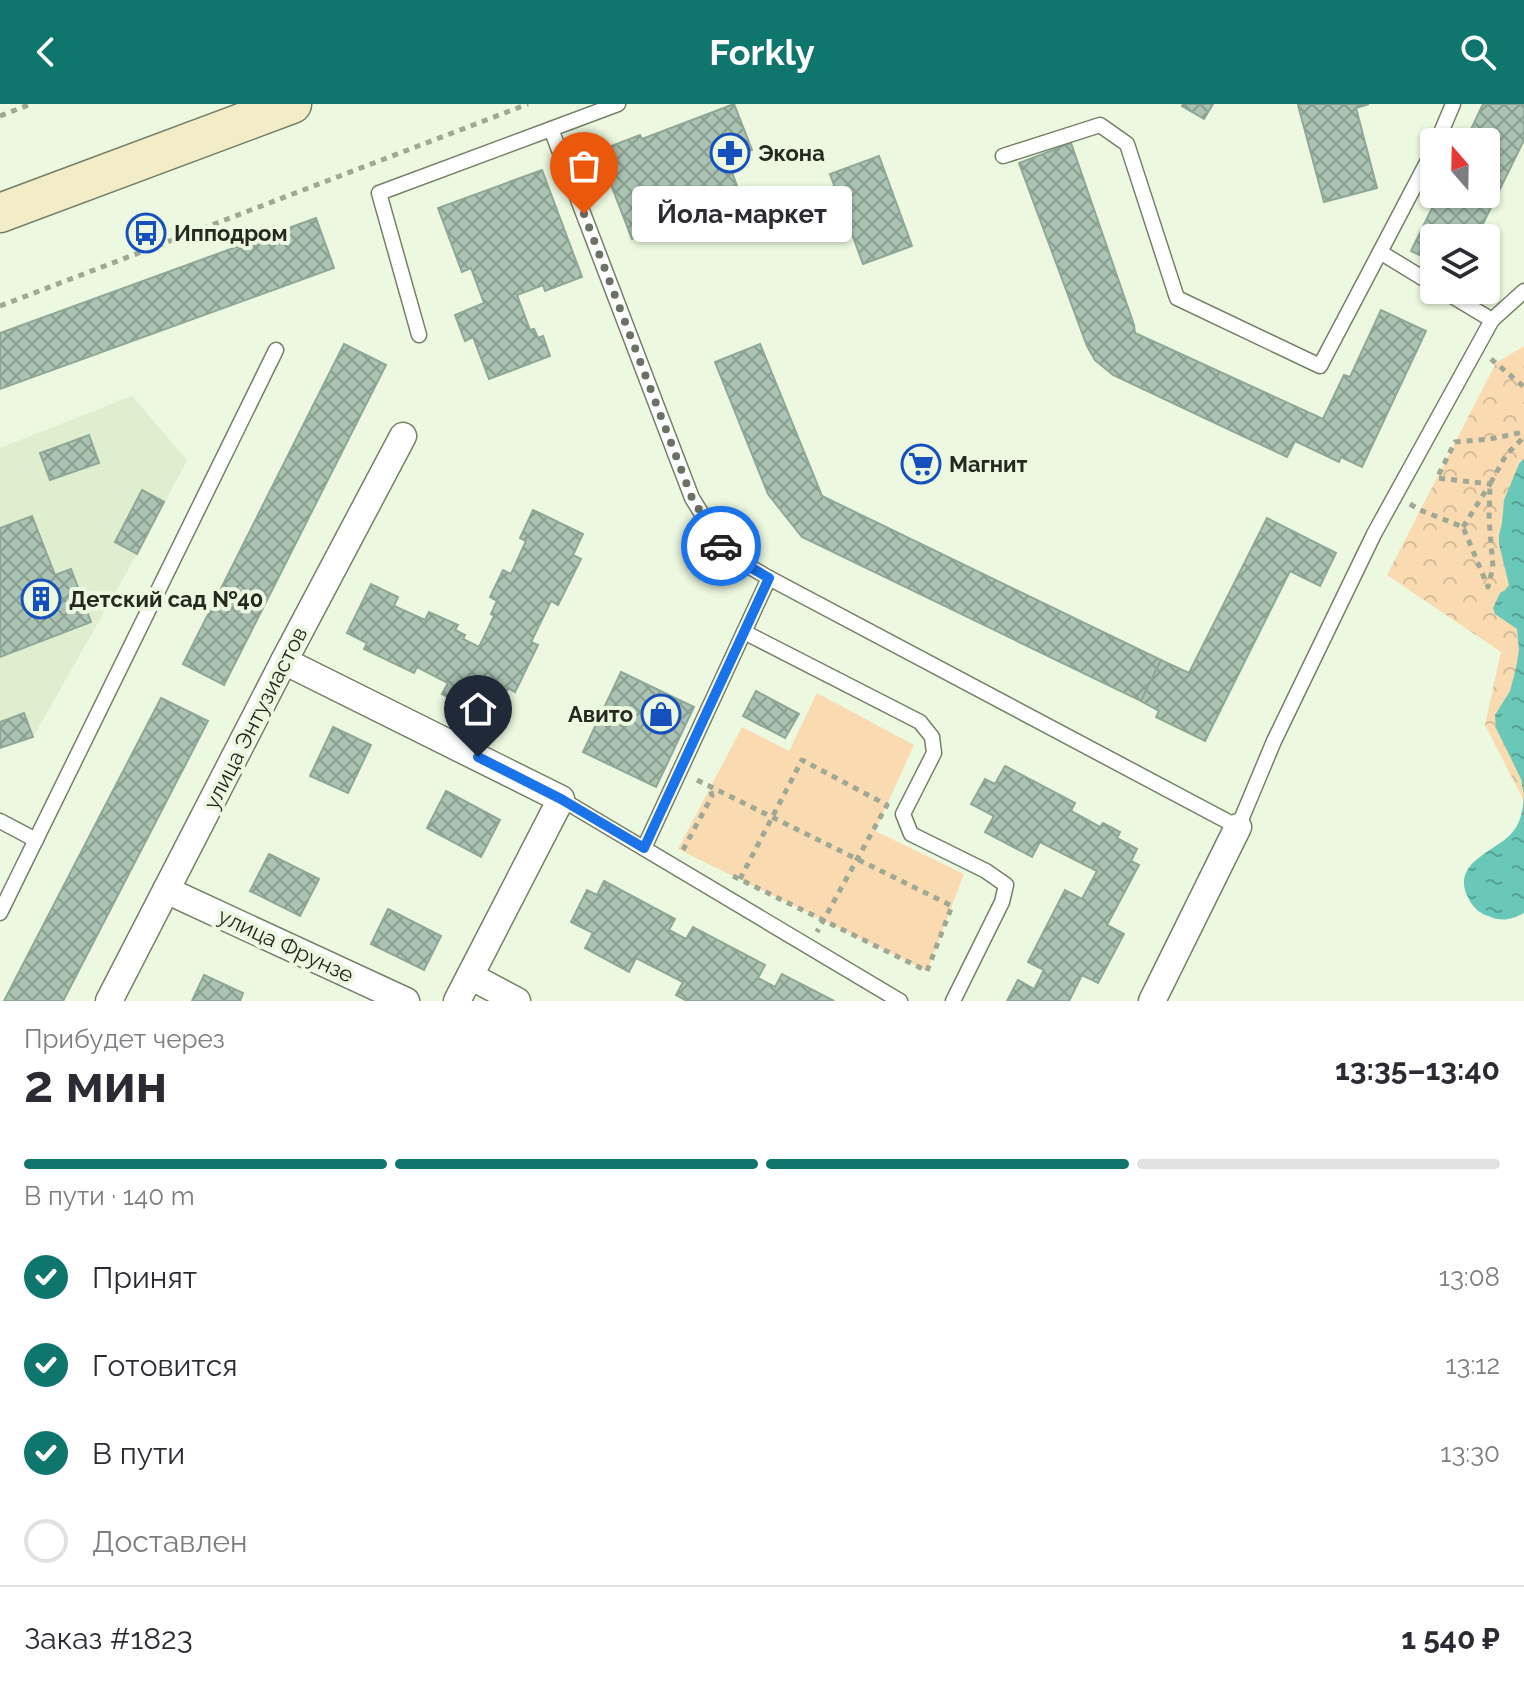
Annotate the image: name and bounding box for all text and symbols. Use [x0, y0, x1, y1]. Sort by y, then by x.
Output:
icon: back [24, 30, 68, 74]
icon: search [1456, 30, 1500, 74]
text: Forkly [709, 31, 815, 73]
north arrow [1420, 128, 1500, 208]
map controls [1420, 128, 1500, 304]
pin [550, 132, 618, 214]
pharmacy icon: Экона [709, 132, 751, 174]
place label: Экона [758, 140, 825, 166]
icon: bag [562, 144, 606, 188]
callout: Йола-маркет [632, 186, 852, 242]
text: Йола-маркет [657, 199, 827, 229]
bus stop icon: Ипподром [125, 212, 167, 254]
place label: Ипподром [174, 220, 288, 246]
button: layers [1420, 224, 1500, 304]
supermarket icon: Магнит [900, 443, 942, 485]
place label: Магнит [949, 451, 1028, 477]
courier [681, 506, 761, 586]
icon: car [699, 524, 743, 568]
building icon: Детский сад №40 [20, 578, 62, 620]
place label: Детский сад №40 [69, 586, 263, 612]
street label: улица Энтузиастов [198, 622, 312, 814]
pin [444, 675, 512, 757]
icon: home [456, 687, 500, 731]
shop icon: Авито [640, 693, 682, 735]
place label: Авито [568, 701, 633, 727]
street label: улица Фрунзе [214, 902, 358, 988]
text: Прибудет через [24, 1024, 225, 1054]
text: 13:35–13:40 [1335, 1052, 1500, 1087]
text: 2 мин [24, 1053, 167, 1114]
text: В пути · 140 m [24, 1181, 195, 1211]
icon: check [24, 1255, 68, 1299]
text: Принят [92, 1260, 197, 1295]
text: 13:08 [1439, 1262, 1500, 1292]
icon: check [24, 1343, 68, 1387]
text: Готовится [92, 1348, 238, 1383]
text: 13:12 [1445, 1350, 1500, 1380]
icon: check [24, 1431, 68, 1475]
text: В пути [92, 1436, 185, 1471]
text: 13:30 [1440, 1438, 1500, 1468]
text: Доставлен [92, 1524, 248, 1559]
text: Заказ #1823 [24, 1621, 193, 1656]
text: 1 540 ₽ [1401, 1621, 1500, 1656]

